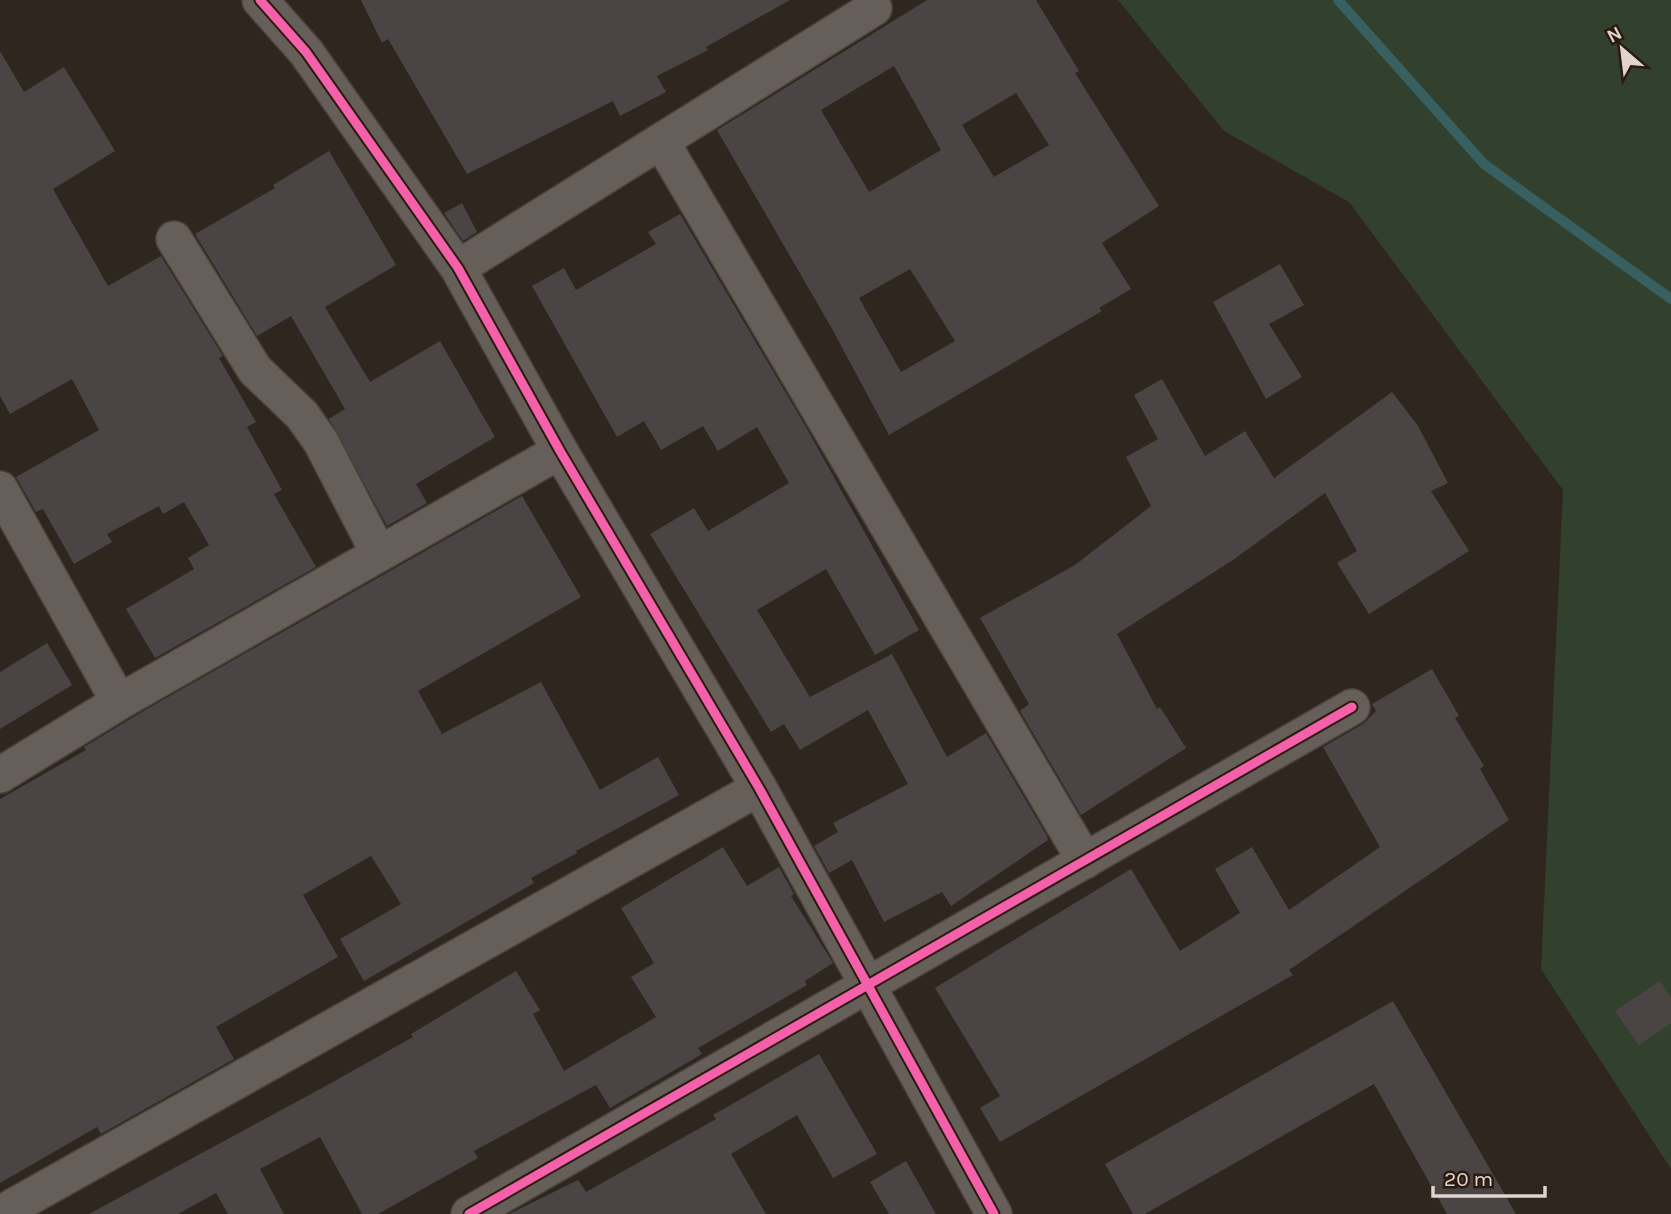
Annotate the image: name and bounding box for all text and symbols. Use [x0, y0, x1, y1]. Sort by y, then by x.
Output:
north arrow [1587, 14, 1657, 84]
text: N [1603, 22, 1626, 48]
scale bar [1433, 1154, 1545, 1198]
text: 20 m [1444, 1167, 1493, 1191]

